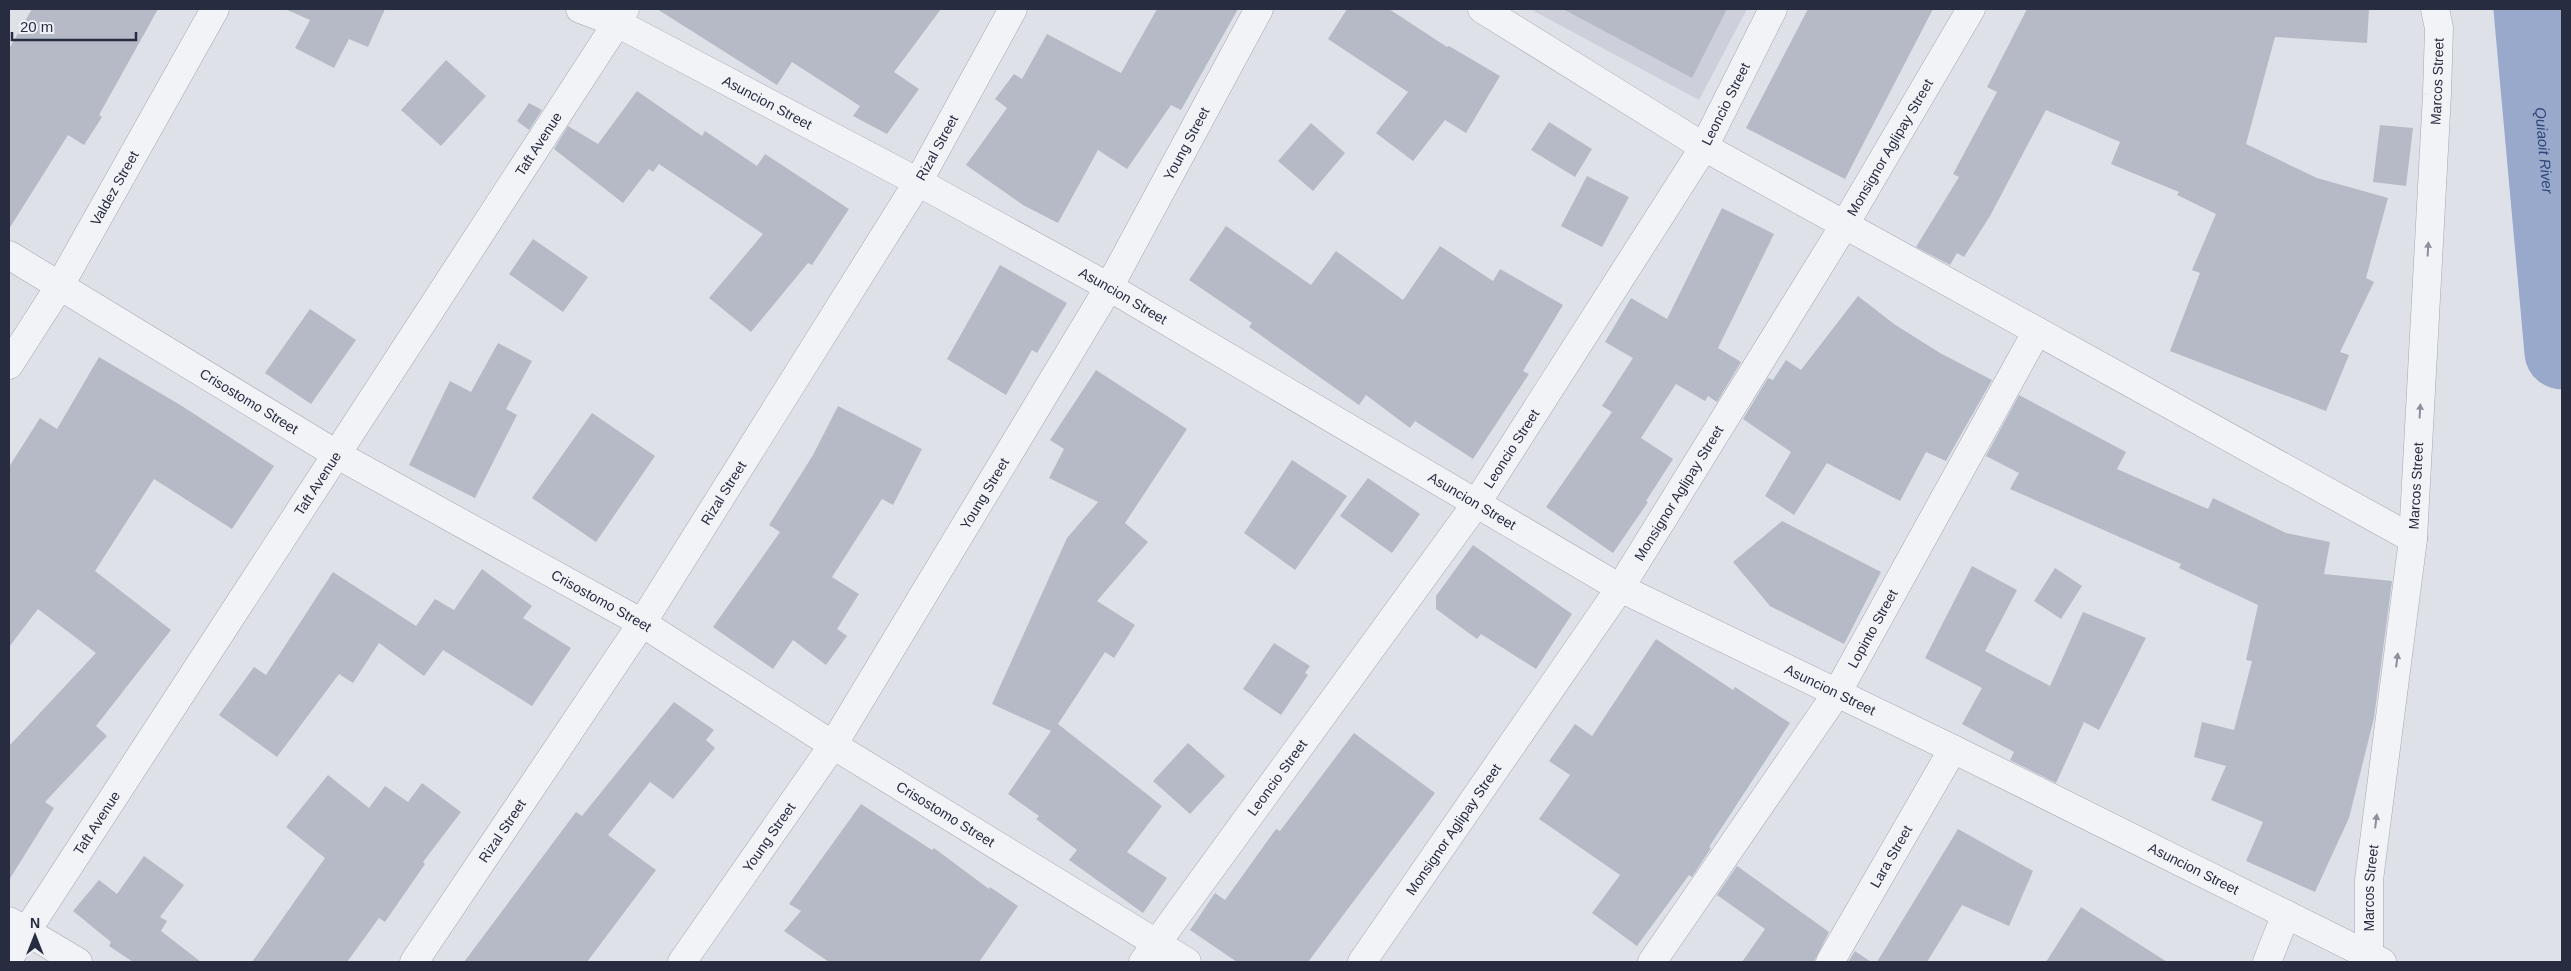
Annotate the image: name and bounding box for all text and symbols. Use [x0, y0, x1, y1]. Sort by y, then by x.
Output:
scale bar [12, 10, 136, 42]
text: 20 m [20, 18, 53, 35]
street label: Marcos Street [2427, 38, 2447, 125]
street label: Leoncio Street [1698, 60, 1753, 148]
street label: Asuncion Street [720, 72, 815, 133]
street label: Monsignor Aglipay Street [1844, 76, 1936, 219]
street label: Young Street [1160, 104, 1213, 183]
water label: Quiaoit River [2532, 106, 2557, 195]
street label: Taft Avenue [512, 109, 565, 179]
street label: Rizal Street [912, 112, 961, 183]
street label: Valdez Street [87, 148, 142, 228]
one-way arrow [2425, 241, 2433, 257]
street label: Asuncion Street [1076, 264, 1170, 327]
street label: Crisostomo Street [197, 365, 301, 437]
one-way arrow [2416, 403, 2424, 419]
street label: Leoncio Street [1480, 406, 1543, 491]
street label: Monsignor Aglipay Street [1631, 422, 1727, 564]
street label: Marcos Street [2406, 442, 2426, 530]
street label: Taft Avenue [291, 448, 344, 518]
street label: Young Street [957, 455, 1012, 532]
street label: Rizal Street [697, 458, 749, 528]
street label: Asuncion Street [1425, 469, 1519, 533]
street label: Crisostomo Street [548, 566, 655, 635]
street label: Lopinto Street [1844, 586, 1901, 671]
one-way arrow [2393, 652, 2401, 668]
street label: Asuncion Street [1782, 661, 1878, 718]
street label: Leoncio Street [1244, 736, 1310, 819]
street label: Monsignor Aglipay Street [1403, 761, 1504, 898]
street label: Crisostomo Street [894, 778, 998, 850]
street label: Taft Avenue [70, 788, 123, 858]
street label: Rizal Street [475, 796, 529, 865]
street label: Young Street [739, 800, 798, 875]
one-way arrow [2372, 813, 2380, 829]
street label: Lara Street [1867, 822, 1915, 890]
street label: Asuncion Street [2146, 839, 2242, 898]
street label: Marcos Street [2361, 844, 2382, 932]
north arrow [10, 911, 60, 961]
text: N [30, 915, 40, 931]

